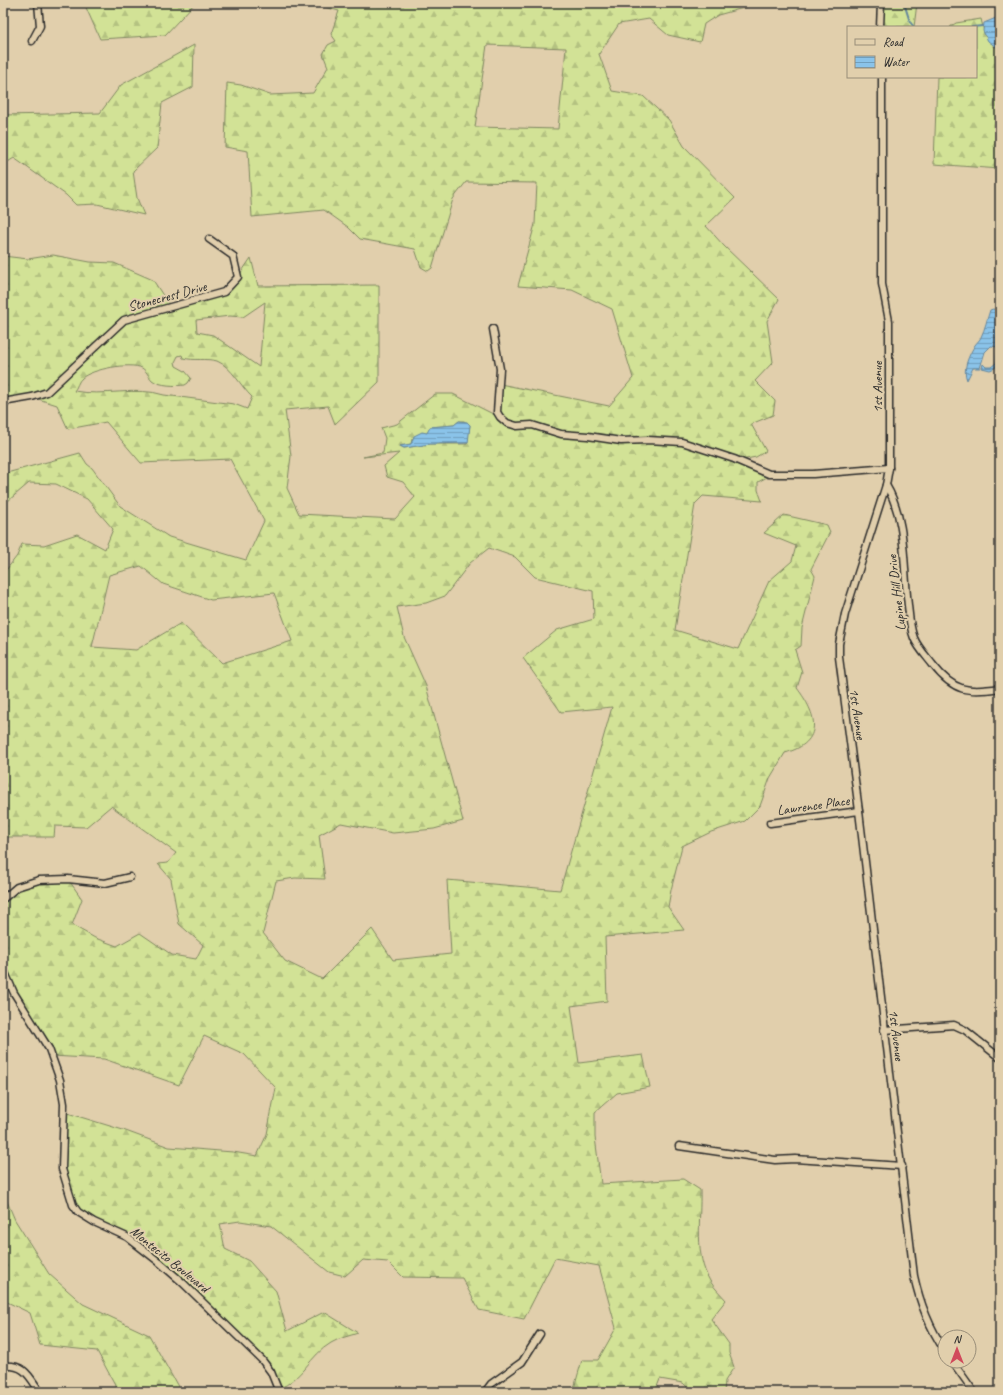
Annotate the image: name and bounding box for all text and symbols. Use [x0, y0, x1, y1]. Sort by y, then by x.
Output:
legend [847, 26, 977, 78]
text: Road [883, 34, 905, 50]
text: Water [883, 54, 911, 70]
street label: Stonecrest Drive [126, 278, 209, 315]
street label: 1st Avenue [869, 360, 886, 413]
street label: Lupine Hill Drive [883, 553, 910, 632]
street label: 1st Avenue [846, 687, 870, 742]
street label: Lawrence Place [776, 792, 852, 819]
street label: 1st Avenue [885, 1009, 908, 1063]
street label: Montecito Boulevard [127, 1222, 214, 1298]
north arrow [937, 1329, 977, 1369]
text: N [954, 1332, 963, 1346]

